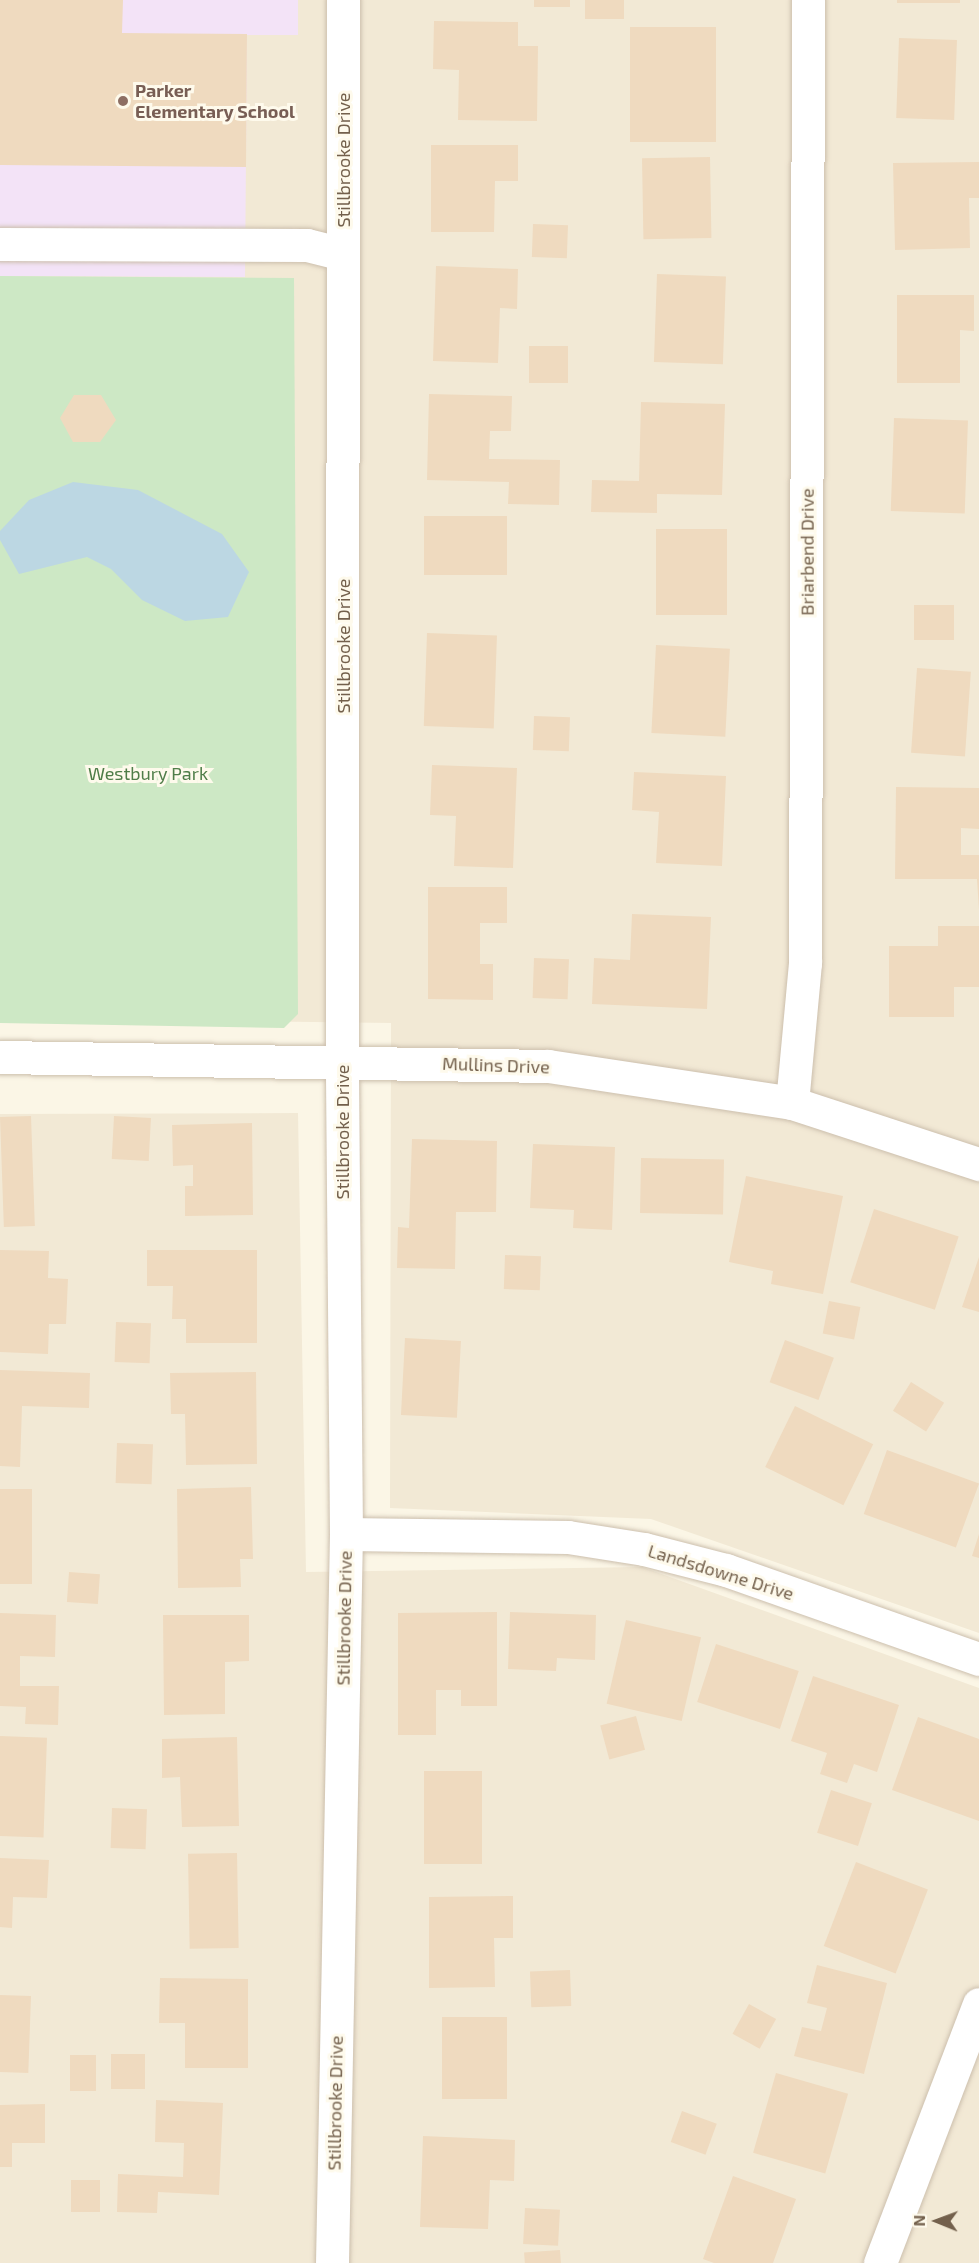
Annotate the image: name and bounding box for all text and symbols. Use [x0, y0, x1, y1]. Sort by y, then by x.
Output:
place label: Parker Elementary School [135, 80, 295, 122]
street label: Stillbrooke Drive [332, 93, 354, 227]
marker: Parker Elementary School [116, 94, 130, 108]
street label: Briarbend Drive [796, 488, 818, 616]
street label: Stillbrooke Drive [332, 579, 354, 713]
park label: Westbury Park [88, 762, 208, 784]
street label: Mullins Drive [442, 1052, 550, 1078]
street label: Stillbrooke Drive [331, 1065, 353, 1199]
street label: Landsdowne Drive [646, 1540, 796, 1604]
street label: Stillbrooke Drive [332, 1550, 356, 1686]
street label: Stillbrooke Drive [323, 2035, 347, 2171]
north arrow [907, 2191, 967, 2251]
text: N [909, 2215, 928, 2227]

